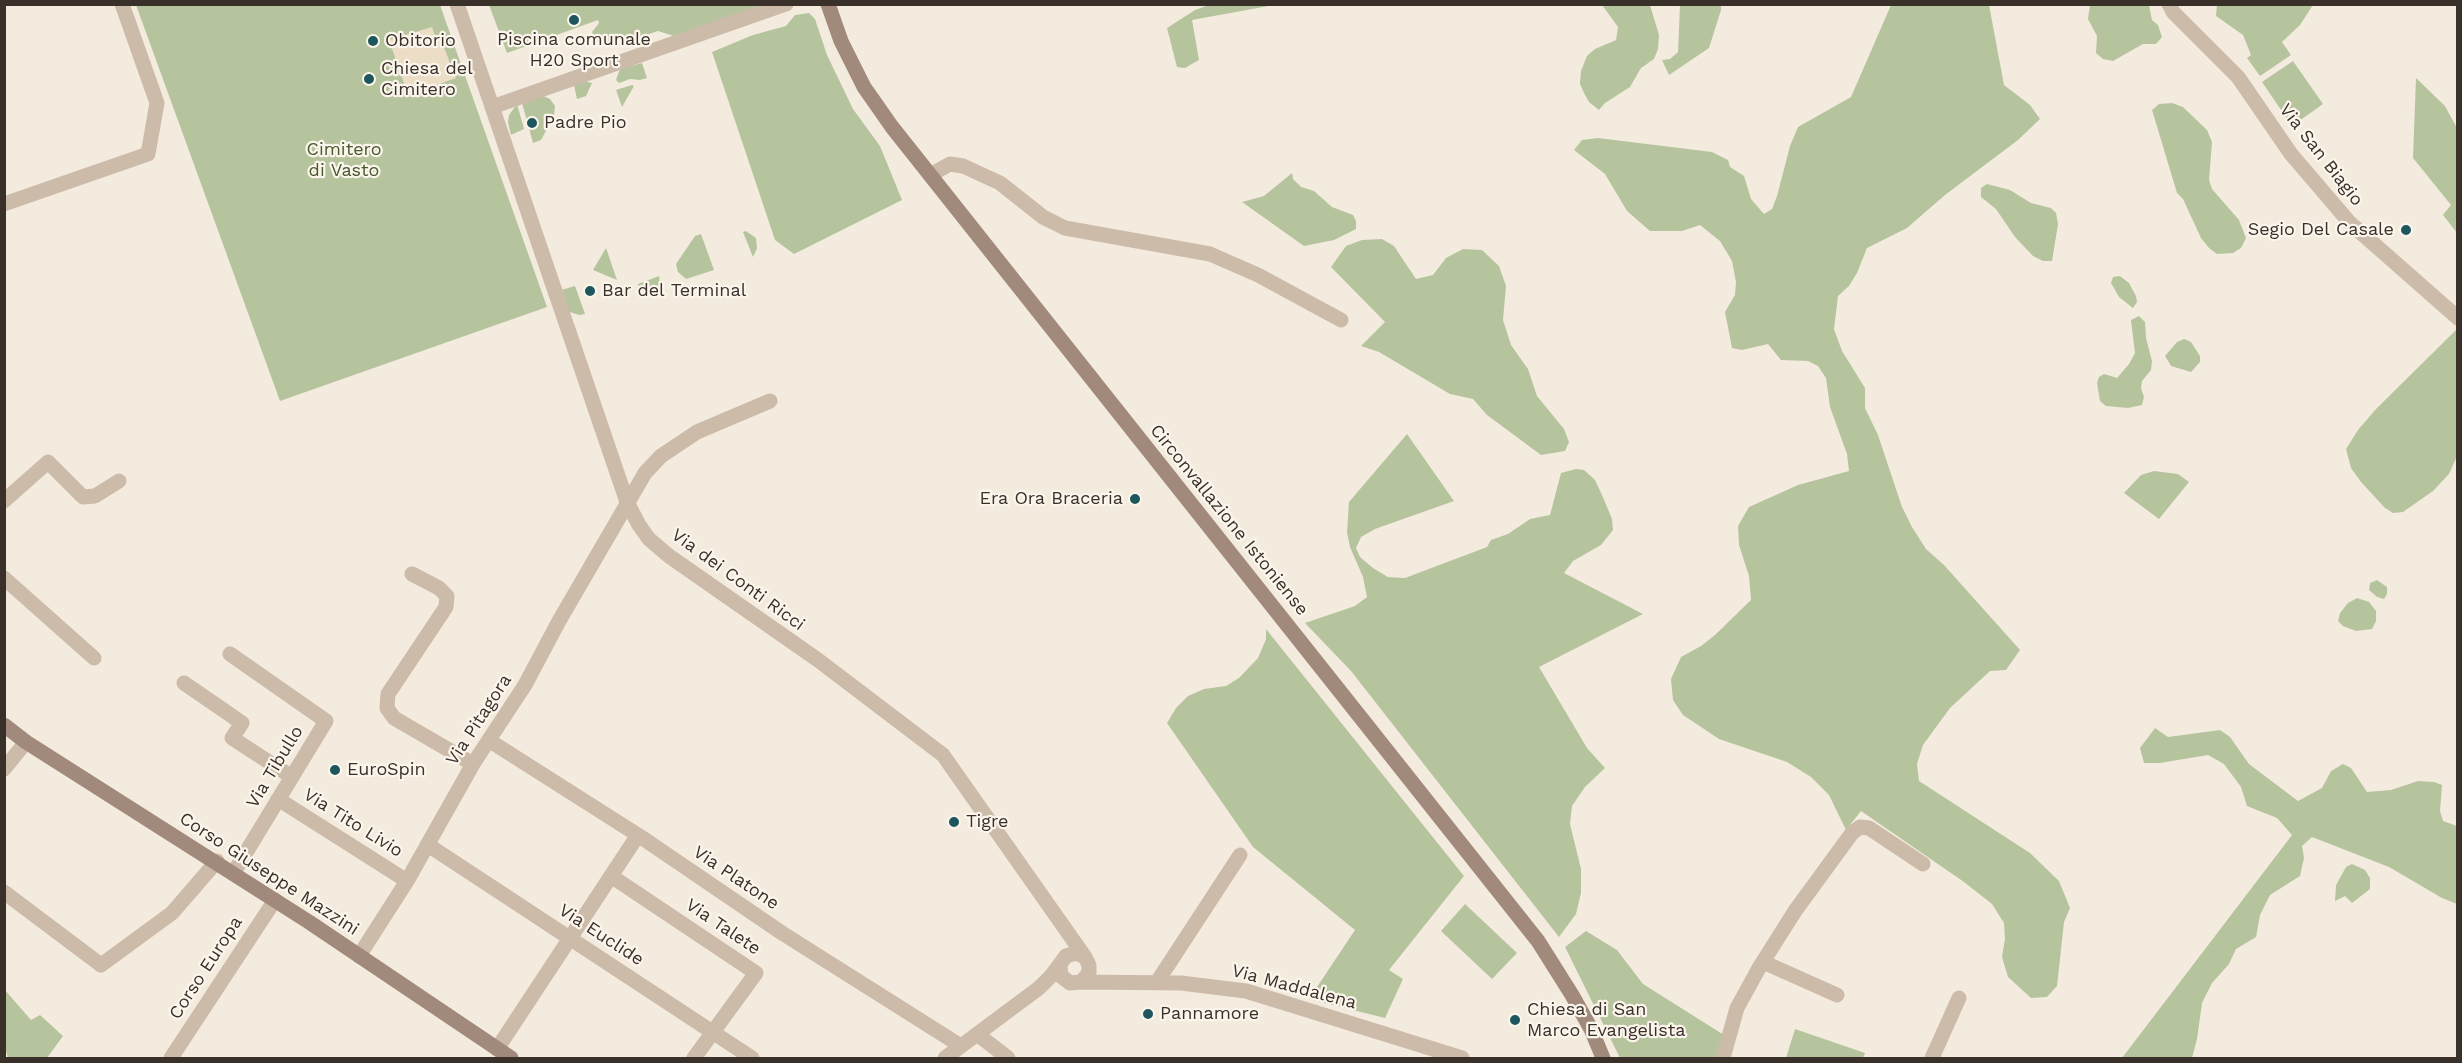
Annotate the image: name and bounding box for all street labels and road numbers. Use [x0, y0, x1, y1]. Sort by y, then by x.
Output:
street label: Via San Biagio [2274, 100, 2368, 210]
street label: Circonvallazione Istoniense [1145, 420, 1313, 620]
street label: Via dei Conti Ricci [667, 524, 809, 636]
street label: Via Pitagora [442, 671, 516, 769]
street label: Via Tibullo [242, 722, 308, 812]
street label: Via Tito Livio [299, 784, 407, 862]
street label: Corso Giuseppe Mazzini [175, 808, 363, 940]
street label: Via Platone [689, 841, 783, 915]
street label: Via Talete [681, 894, 765, 960]
street label: Via Euclide [554, 899, 648, 971]
street label: Corso Europa [165, 913, 247, 1023]
street label: Via Maddalena [1229, 960, 1359, 1014]

